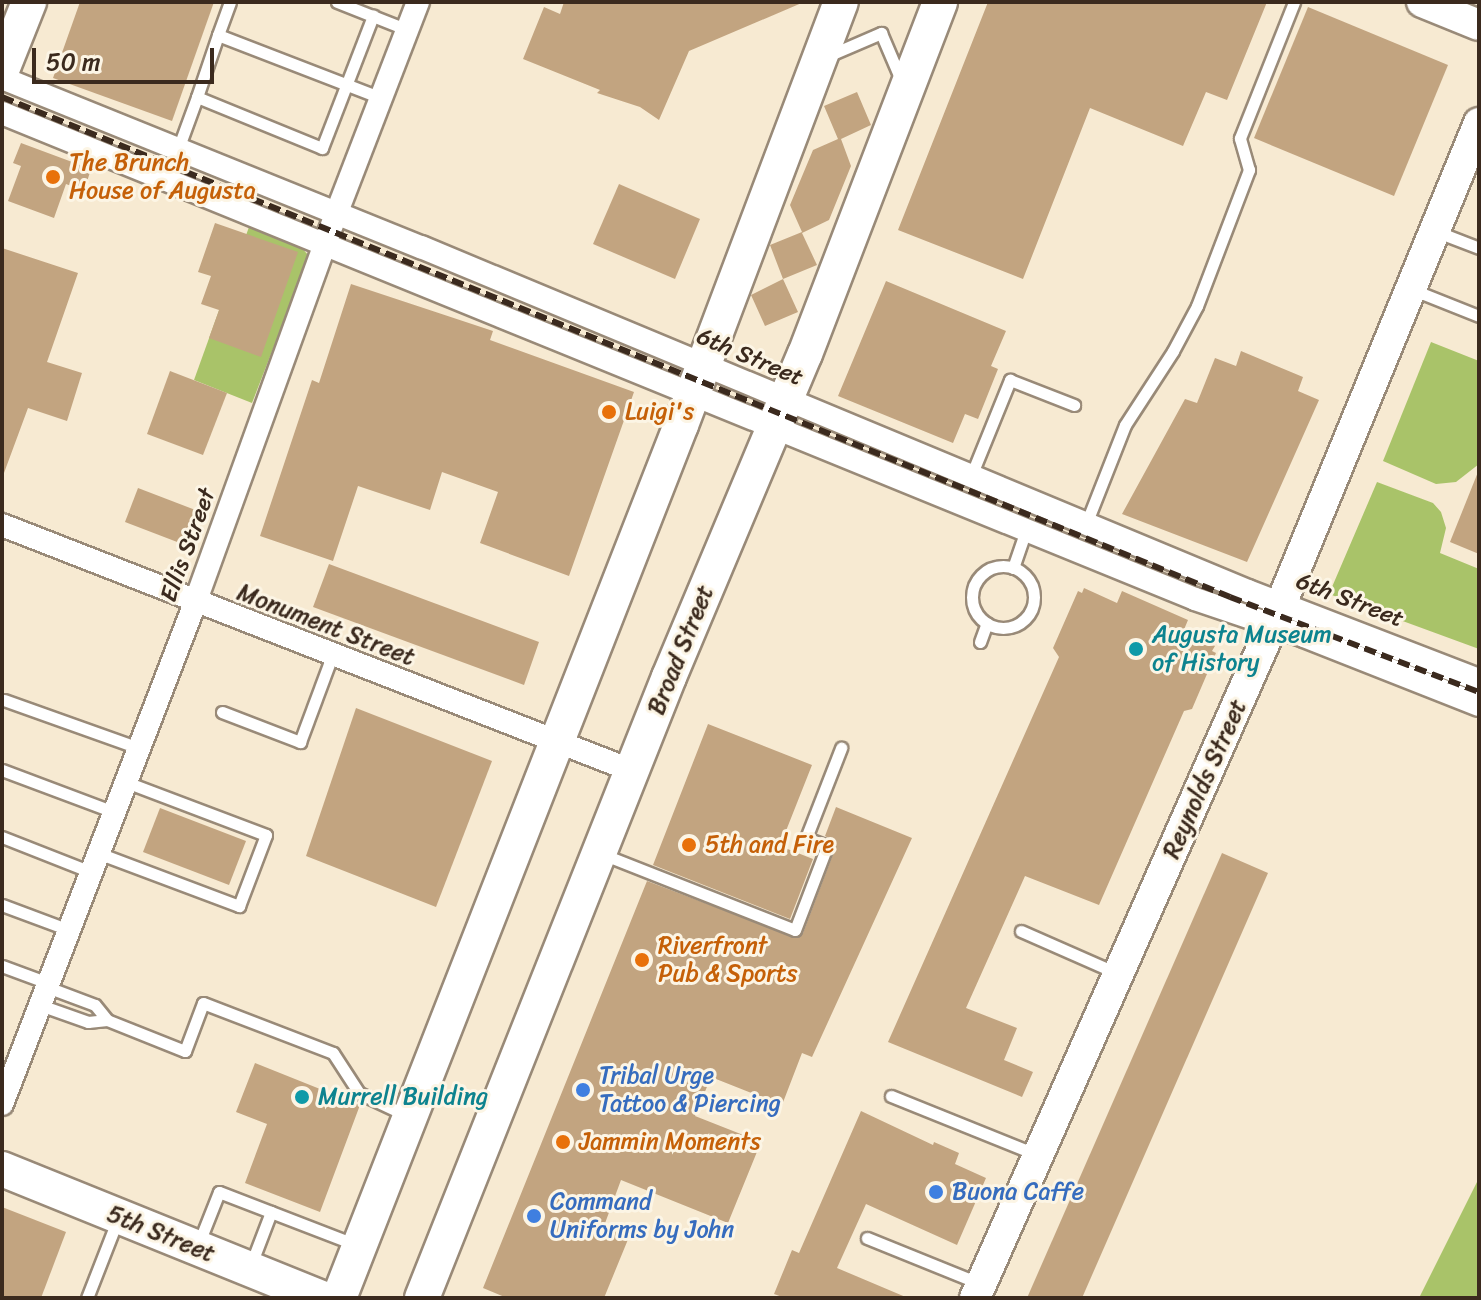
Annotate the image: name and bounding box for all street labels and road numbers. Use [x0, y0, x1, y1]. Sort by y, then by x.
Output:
street label: 6th Street [693, 322, 807, 392]
street label: Ellis Street [154, 484, 222, 606]
street label: 6th Street [1292, 566, 1408, 634]
street label: Monument Street [234, 578, 418, 672]
street label: Broad Street [642, 581, 720, 719]
street label: Reynolds Street [1157, 695, 1253, 863]
street label: 5th Street [103, 1199, 219, 1269]

